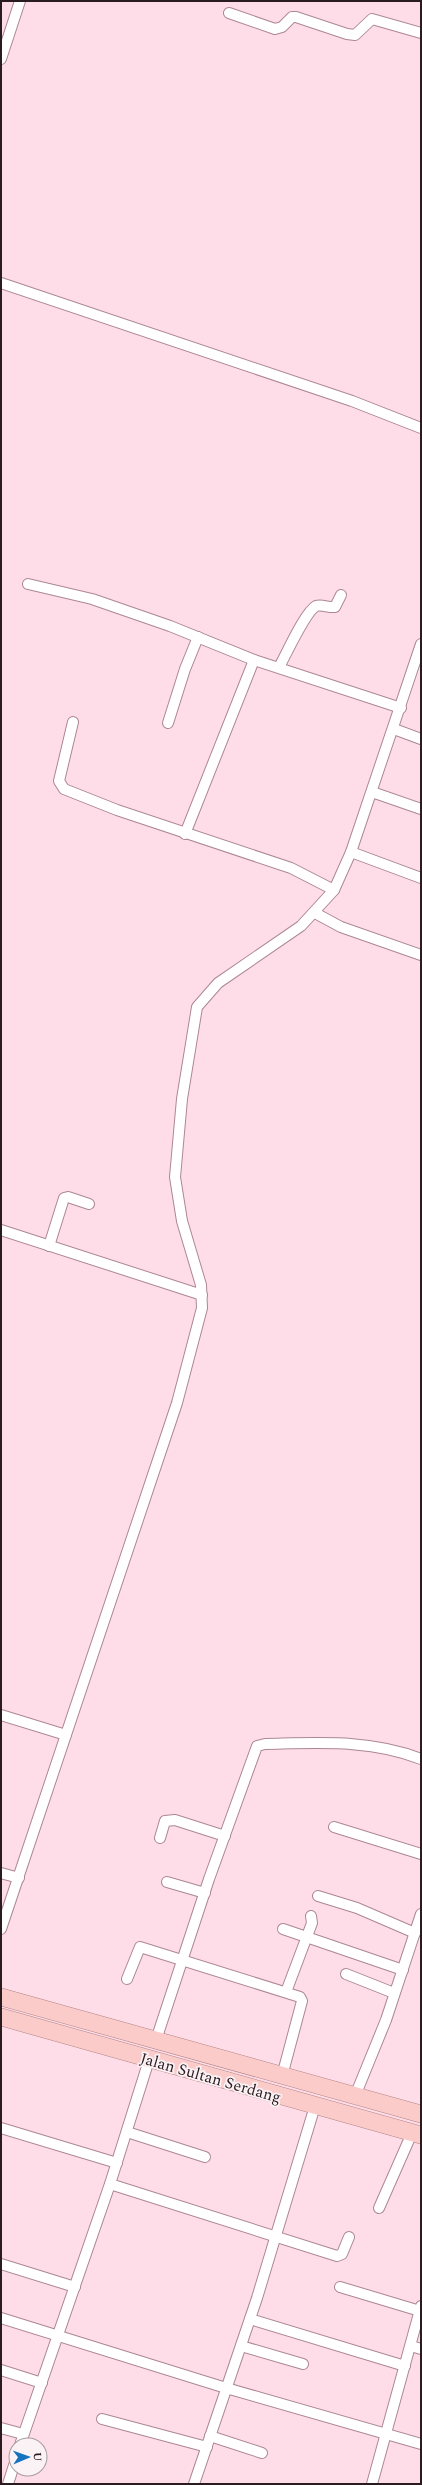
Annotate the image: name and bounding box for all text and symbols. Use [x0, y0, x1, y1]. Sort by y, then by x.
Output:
street label: Jalan Sultan Serdang [137, 2046, 284, 2110]
north arrow [8, 2437, 48, 2477]
text: U [29, 2452, 46, 2462]

